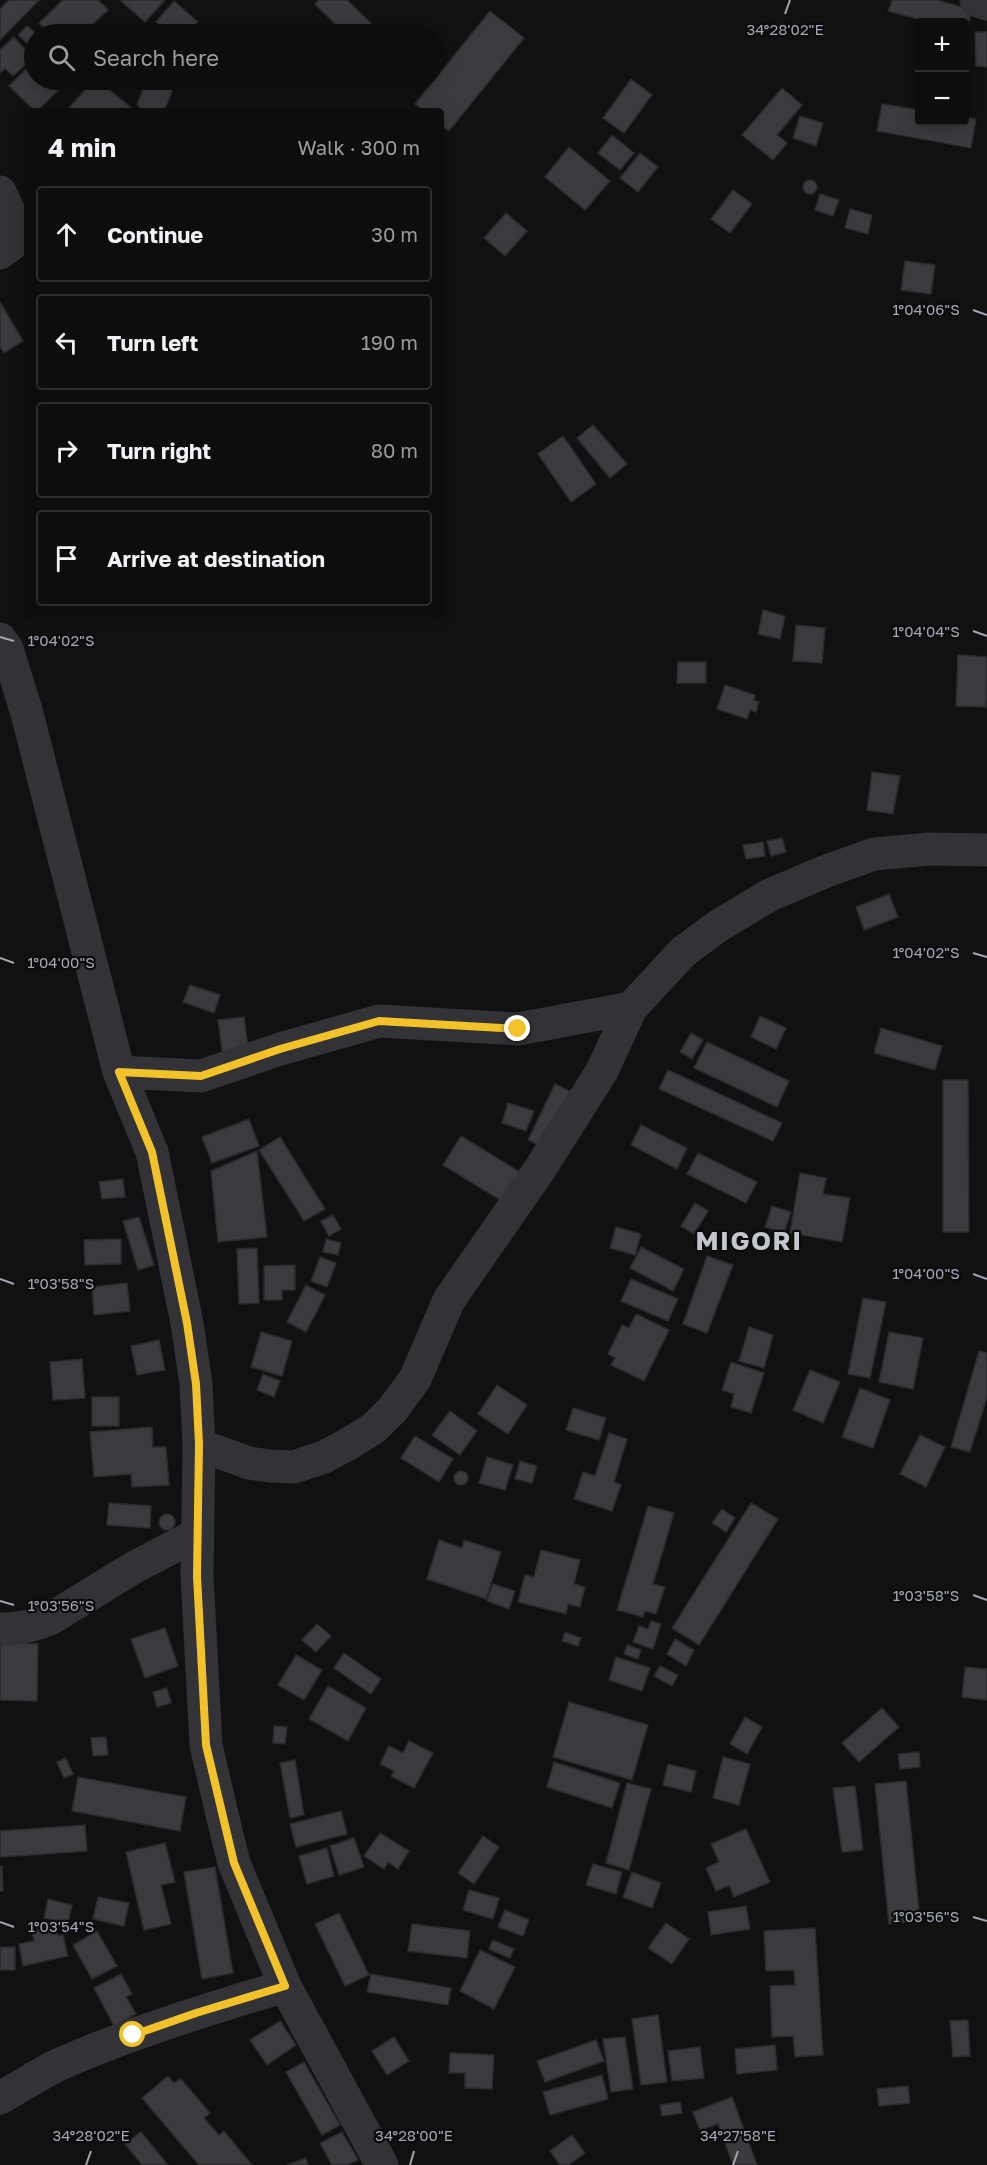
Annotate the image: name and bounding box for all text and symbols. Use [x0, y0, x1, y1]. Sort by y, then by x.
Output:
map controls [915, 18, 969, 126]
button: + [915, 18, 969, 72]
text: 34°28'02"E [746, 20, 824, 38]
search box [24, 24, 444, 90]
icon: search [45, 41, 78, 74]
text: Search here [93, 44, 219, 71]
button: − [915, 72, 969, 126]
text: 4 min [48, 132, 116, 163]
text: Walk · 300 m [297, 135, 420, 159]
icon: ahead [50, 218, 83, 251]
text: Continue [107, 221, 203, 248]
text: 30 m [371, 222, 418, 246]
text: 1°04'06"S [892, 300, 960, 318]
icon: left [50, 326, 83, 359]
text: Turn left [107, 329, 198, 356]
text: 190 m [361, 330, 418, 354]
icon: right [50, 434, 83, 467]
text: Turn right [107, 437, 211, 464]
text: 80 m [371, 438, 418, 462]
icon: arrive [50, 542, 83, 575]
text: Arrive at destination [107, 545, 325, 572]
text: 1°04'04"S [892, 622, 960, 640]
text: 1°04'02"S [27, 631, 95, 649]
text: 1°04'02"S [892, 943, 960, 961]
text: 1°04'00"S [27, 953, 95, 971]
route end [504, 1015, 530, 1041]
district label: MIGORI [695, 1225, 803, 1256]
text: 1°04'00"S [892, 1264, 960, 1282]
text: 1°03'58"S [28, 1274, 94, 1292]
text: 1°03'58"S [893, 1586, 959, 1604]
text: 1°03'56"S [28, 1596, 94, 1614]
text: 1°03'56"S [893, 1907, 959, 1925]
text: 1°03'54"S [28, 1917, 94, 1935]
route start [119, 2021, 145, 2047]
text: 34°28'02"E [52, 2126, 130, 2144]
text: 34°28'00"E [375, 2126, 453, 2144]
text: 34°27'58"E [700, 2126, 776, 2144]

